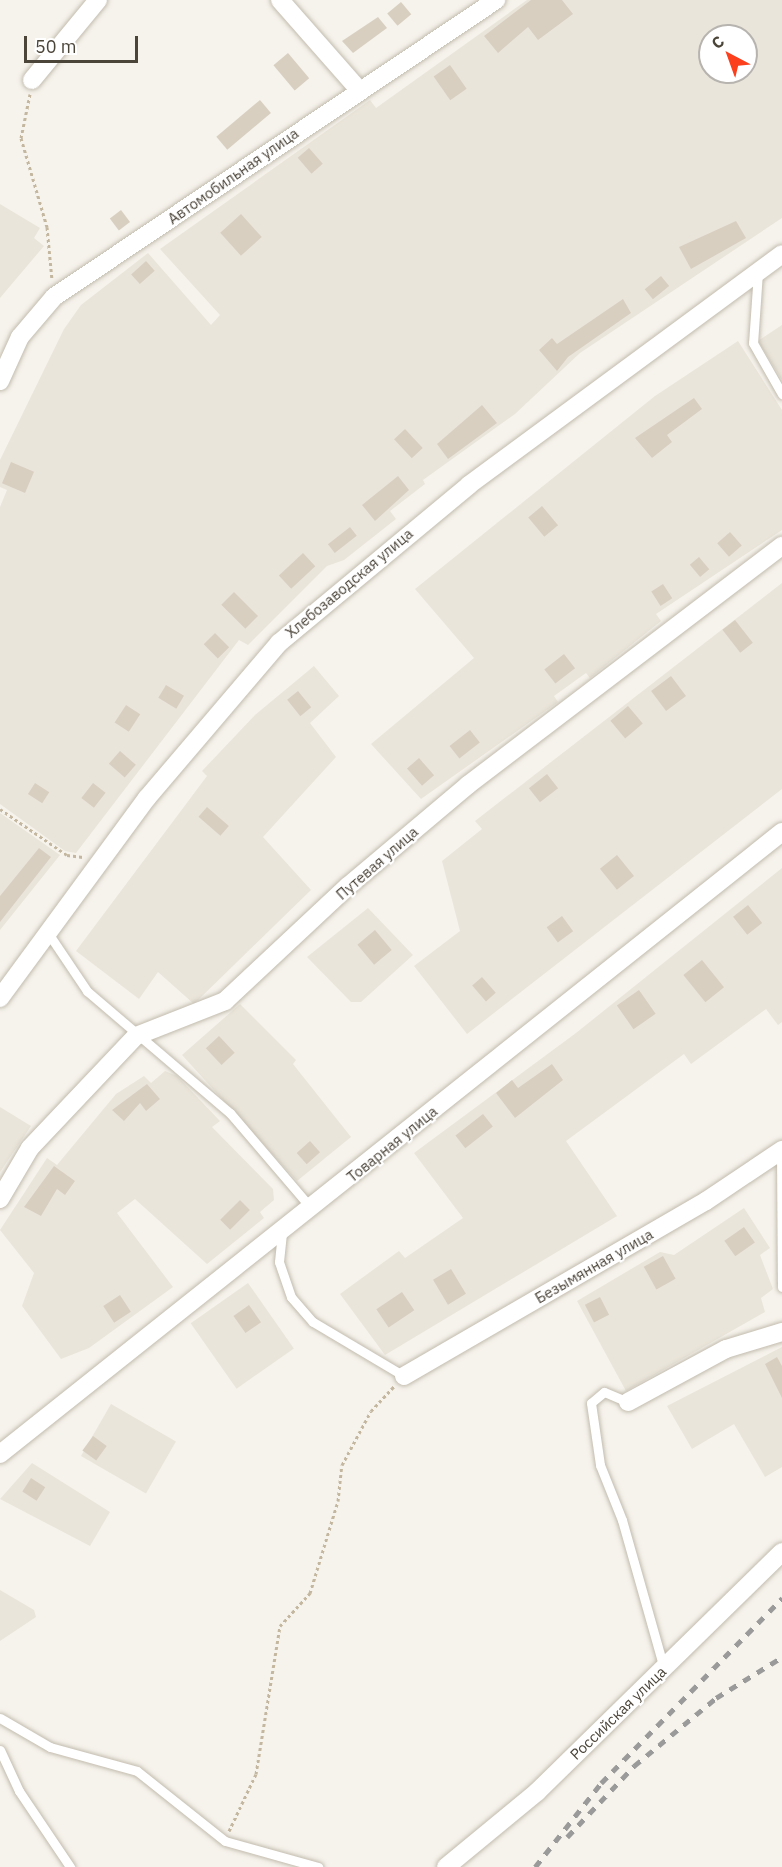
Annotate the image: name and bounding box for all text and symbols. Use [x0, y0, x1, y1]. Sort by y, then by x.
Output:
scale bar [27, 24, 141, 62]
north arrow [698, 24, 758, 84]
text: С [707, 31, 728, 53]
text: 50 m [35, 35, 77, 58]
street label: Автомобильная улица [164, 124, 302, 228]
street label: Хлебозаводская улица [282, 524, 416, 642]
street label: Путевая улица [332, 823, 422, 903]
street label: Товарная улица [343, 1102, 441, 1186]
street label: Безымянная улица [532, 1225, 656, 1307]
street label: Российская улица [566, 1663, 670, 1763]

